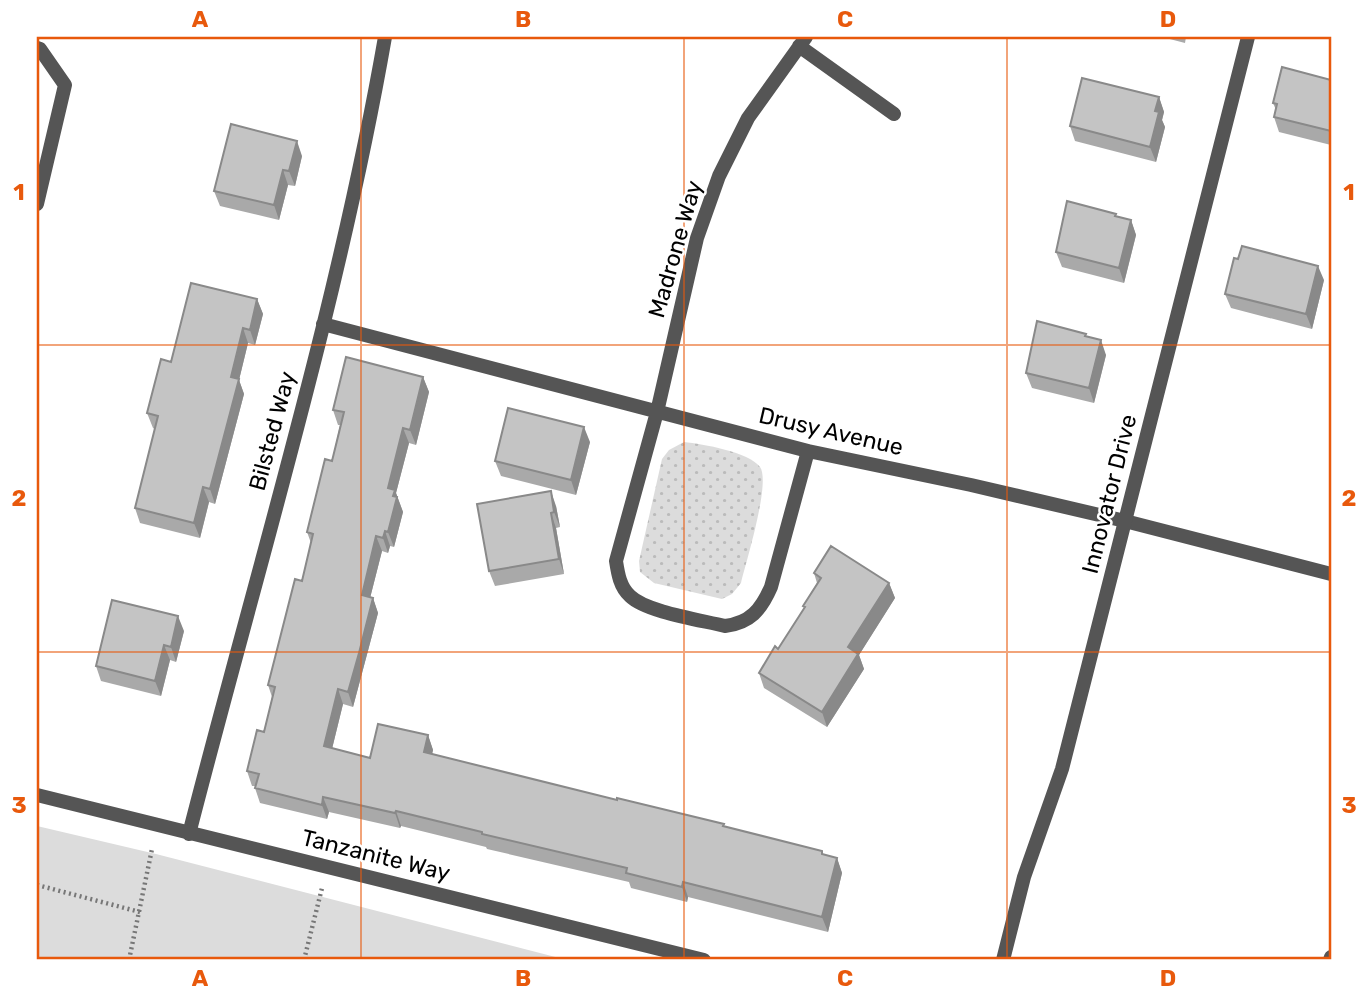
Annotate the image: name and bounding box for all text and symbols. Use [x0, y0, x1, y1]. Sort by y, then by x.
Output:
text: A [192, 5, 209, 33]
text: B [515, 5, 531, 33]
text: C [837, 5, 853, 33]
text: D [1160, 5, 1176, 33]
street label: Madrone Way [642, 177, 708, 321]
text: 1 [13, 178, 25, 206]
text: 1 [1343, 178, 1355, 206]
street label: Bilsted Way [243, 368, 301, 494]
street label: Drusy Avenue [756, 401, 906, 461]
street label: Innovator Drive [1076, 411, 1142, 577]
text: 2 [12, 484, 26, 512]
text: 2 [1342, 484, 1356, 512]
text: 3 [11, 791, 27, 819]
text: 3 [1341, 791, 1357, 819]
street label: Tanzanite Way [299, 823, 453, 887]
text: A [192, 964, 209, 992]
text: B [515, 964, 531, 992]
text: C [837, 964, 853, 992]
text: D [1160, 964, 1176, 992]

